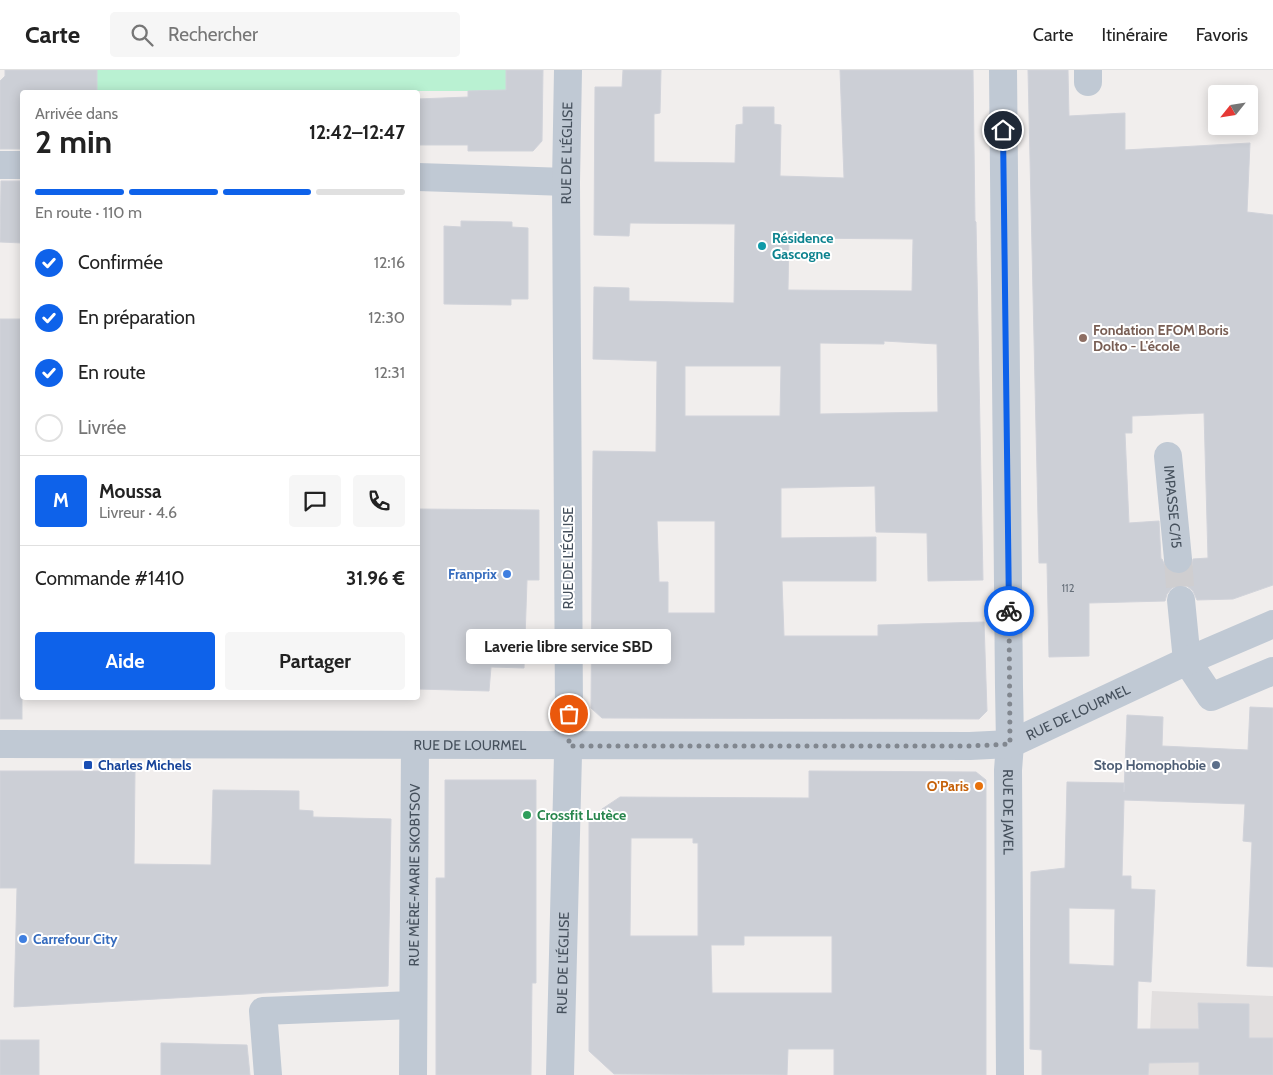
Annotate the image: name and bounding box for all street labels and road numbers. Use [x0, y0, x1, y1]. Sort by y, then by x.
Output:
street label: RUE DE L'ÉGLISE [557, 102, 576, 204]
street label: IMPASSE C/15 [1160, 464, 1186, 549]
street label: RUE DE L'ÉGLISE [559, 507, 577, 609]
street label: RUE DE LOURMEL [1023, 680, 1133, 744]
street label: RUE DE LOURMEL [414, 736, 526, 754]
street label: RUE DE JAVEL [999, 769, 1018, 855]
street label: RUE MÈRE-MARIE SKOBTSOV [405, 783, 424, 966]
street label: RUE DE L'ÉGLISE [553, 911, 573, 1014]

